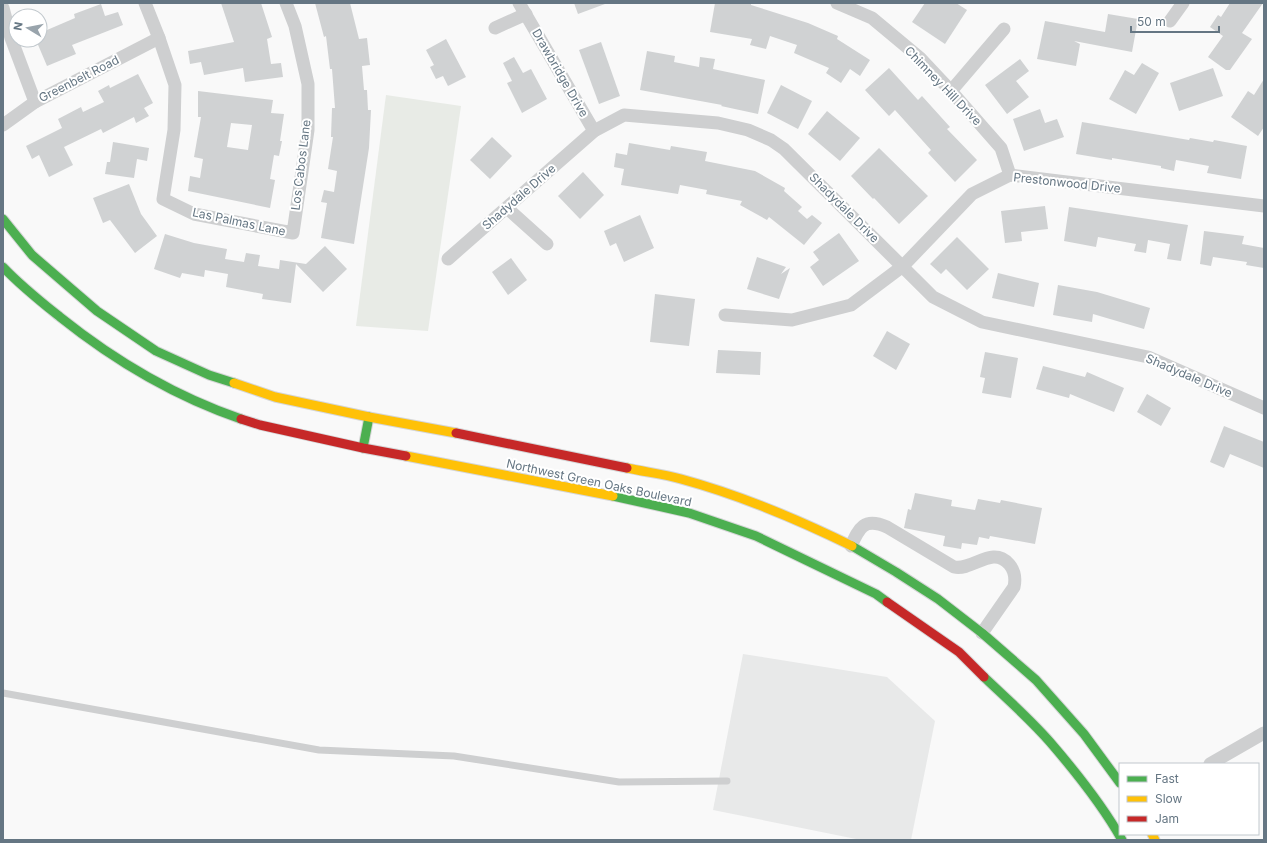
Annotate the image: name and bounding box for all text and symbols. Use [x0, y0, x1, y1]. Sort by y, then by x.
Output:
north arrow [8, 8, 48, 48]
scale bar [1131, 8, 1219, 34]
text: 50 m [1137, 14, 1166, 29]
text: N [11, 21, 26, 32]
street label: Drawbridge Drive [529, 26, 592, 120]
street label: Chimney Hill Drive [902, 43, 985, 128]
street label: Greenbelt Road [36, 52, 121, 105]
street label: Los Cabos Lane [288, 119, 313, 211]
street label: Shadydale Drive [479, 161, 559, 233]
street label: Prestonwood Drive [1013, 169, 1121, 196]
street label: Shadydale Drive [806, 170, 882, 246]
street label: Las Palmas Lane [191, 204, 287, 239]
street label: Shadydale Drive [1144, 351, 1235, 401]
street label: Northwest Green Oaks Boulevard [505, 456, 693, 509]
legend [1119, 763, 1259, 835]
text: Fast [1155, 771, 1179, 786]
text: Slow [1155, 791, 1183, 806]
text: Jam [1155, 811, 1179, 826]

